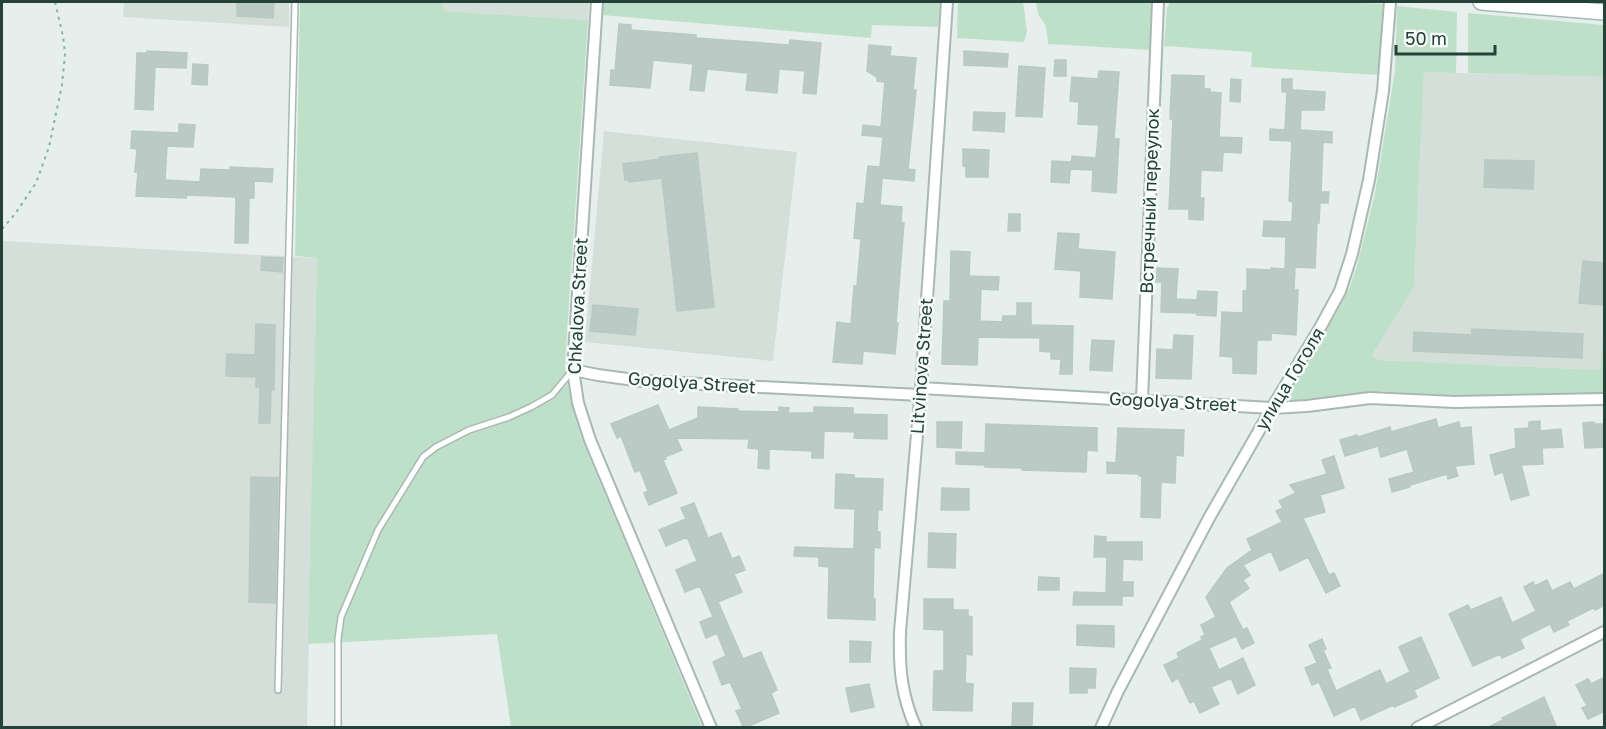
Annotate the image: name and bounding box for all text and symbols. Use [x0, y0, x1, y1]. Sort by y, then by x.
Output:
scale bar [1396, 18, 1495, 56]
text: 50 m [1405, 27, 1447, 49]
street label: Встречный переулок [1135, 108, 1163, 294]
street label: Chkalova Street [562, 237, 592, 375]
street label: Litvinova Street [905, 297, 937, 435]
street label: улица Гоголя [1250, 323, 1328, 434]
street label: Gogolya Street [627, 367, 757, 397]
street label: Gogolya Street [1108, 387, 1238, 415]

